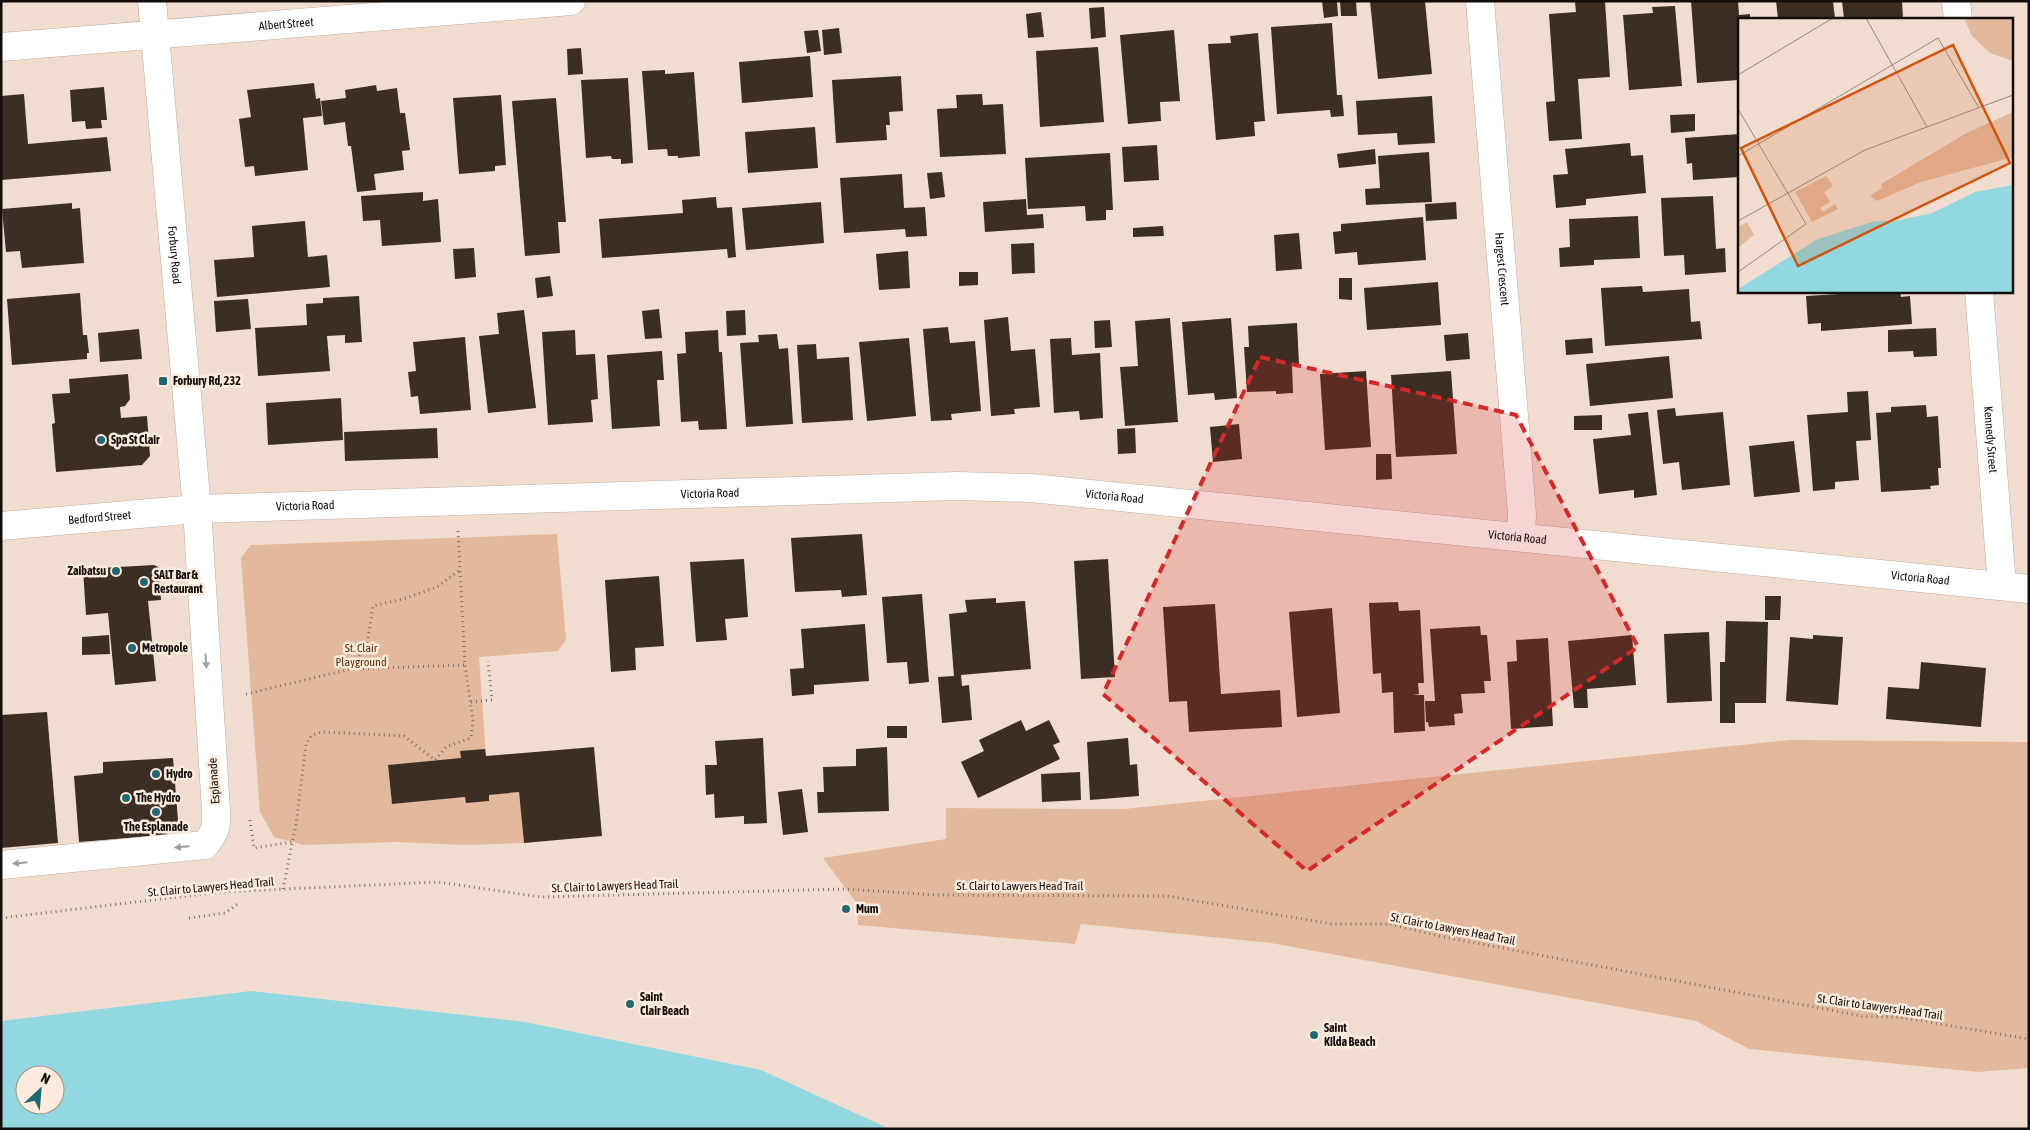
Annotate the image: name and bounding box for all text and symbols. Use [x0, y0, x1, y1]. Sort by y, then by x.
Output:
street label: Albert Street [258, 15, 315, 33]
inset map [1738, 18, 2012, 292]
street label: Forbury Road [165, 225, 184, 285]
street label: Hargest Crescent [1492, 232, 1512, 307]
place label: Forbury Rd, 232 [173, 374, 241, 388]
marker: Forbury Rd, 232 [157, 375, 169, 387]
street label: Kennedy Street [1981, 406, 2000, 474]
place label: Spa St Clair [111, 433, 160, 447]
marker: Spa St Clair [95, 434, 107, 446]
street label: Victoria Road [681, 486, 740, 501]
street label: Victoria Road [1085, 487, 1144, 506]
street label: Victoria Road [276, 498, 335, 514]
street label: Bedford Street [68, 508, 132, 527]
street label: Victoria Road [1488, 527, 1547, 547]
place label: Zaibatsu [68, 564, 106, 578]
marker: Zaibatsu [110, 565, 122, 577]
place label: SALT Bar & Restaurant [154, 568, 203, 596]
street label: Victoria Road [1890, 568, 1950, 588]
marker: SALT Bar & Restaurant [138, 576, 150, 588]
place label: Metropole [142, 641, 189, 655]
park label: St. Clair Playground [335, 641, 387, 669]
marker: Metropole [126, 642, 138, 654]
one-way arrow [203, 653, 211, 669]
street label: Esplanade [205, 757, 223, 805]
place label: Hydro [166, 767, 193, 781]
marker: Hydro [150, 768, 162, 780]
place label: The Hydro [136, 791, 181, 805]
marker: The Hydro [120, 792, 132, 804]
marker: The Esplanade [150, 806, 162, 818]
place label: The Esplanade [124, 820, 189, 834]
one-way arrow [174, 843, 190, 851]
one-way arrow [12, 859, 28, 867]
street label: St. Clair to Lawyers Head Trail [147, 874, 276, 899]
street label: St. Clair to Lawyers Head Trail [551, 877, 679, 895]
street label: St. Clair to Lawyers Head Trail [957, 879, 1084, 893]
place label: Mum [856, 902, 879, 916]
marker: Mum [840, 903, 852, 915]
street label: St. Clair to Lawyers Head Trail [1389, 910, 1517, 948]
place label: Saint Clair Beach [640, 990, 689, 1018]
street label: St. Clair to Lawyers Head Trail [1816, 991, 1945, 1023]
marker: Saint Clair Beach [624, 998, 636, 1010]
place label: Saint Kilda Beach [1324, 1021, 1376, 1049]
marker: Saint Kilda Beach [1308, 1029, 1320, 1041]
north arrow [15, 1065, 65, 1115]
text: N [38, 1069, 53, 1087]

